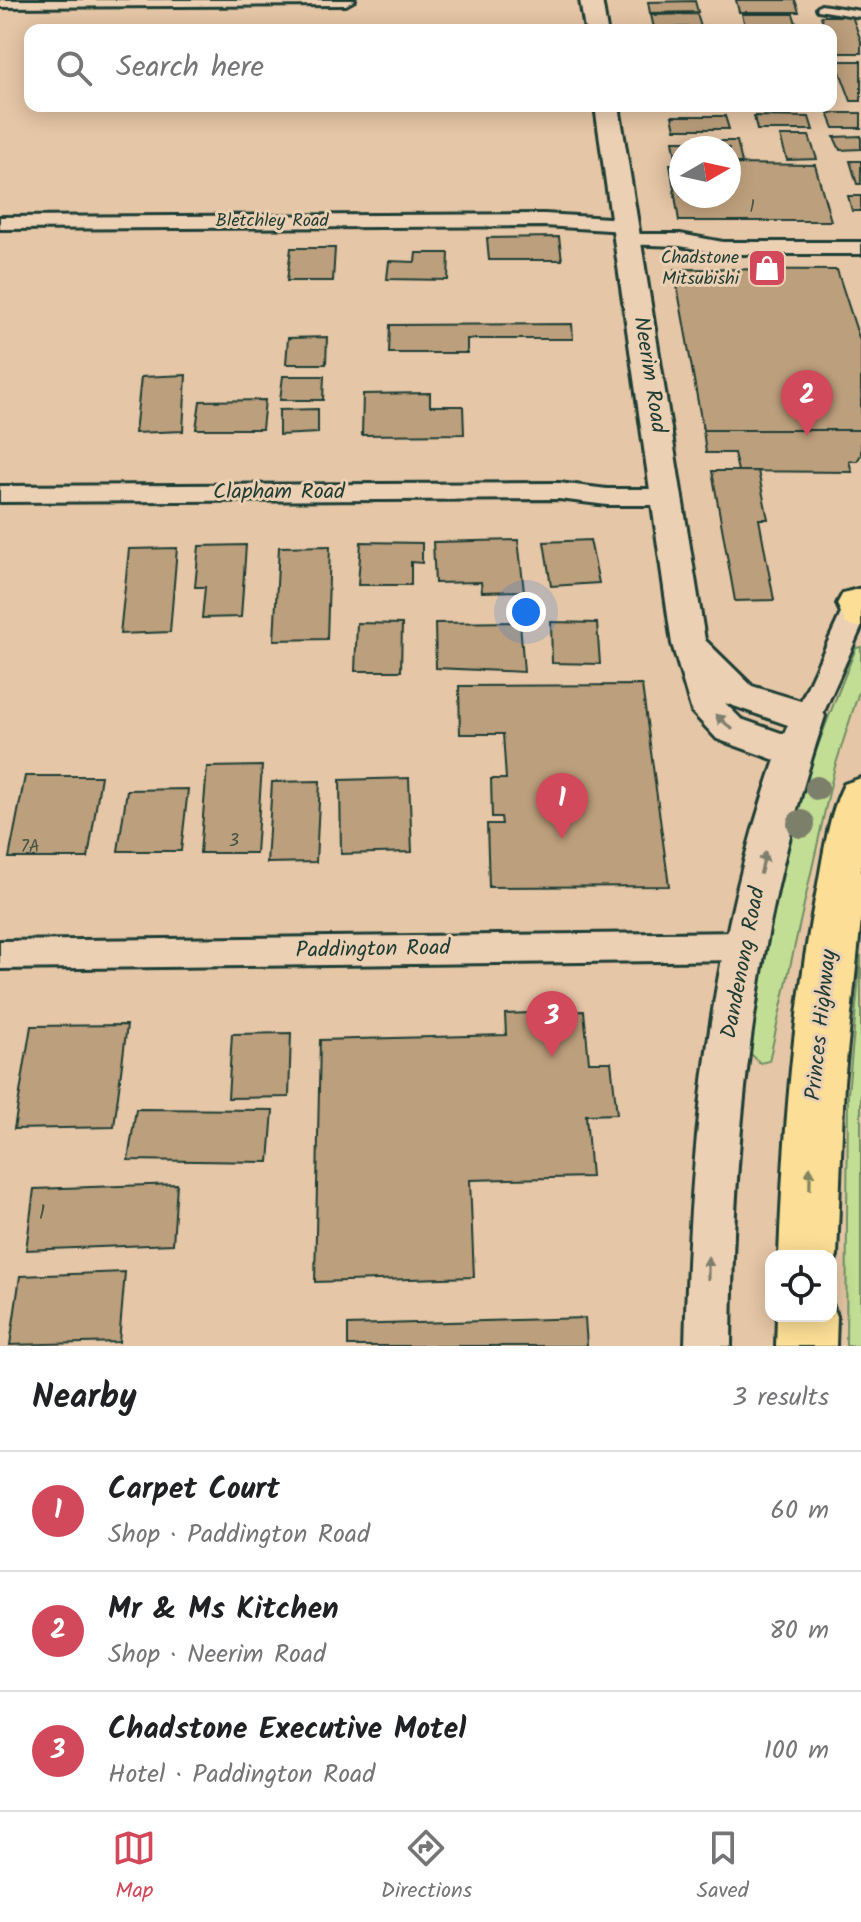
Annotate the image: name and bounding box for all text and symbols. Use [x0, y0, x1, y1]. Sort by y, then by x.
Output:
search box [24, 24, 837, 112]
text: Search here [116, 44, 264, 92]
icon: search [52, 46, 96, 90]
north arrow [669, 136, 741, 208]
house number: 1 [749, 193, 755, 222]
street label: Bletchley Road [216, 207, 329, 236]
place label: Chadstone Mitsubishi [661, 244, 740, 294]
shop icon: Chadstone Mitsubishi [746, 247, 788, 289]
street label: Neerim Road [623, 314, 676, 437]
pin: 2 [781, 370, 833, 436]
street label: Clapham Road [213, 475, 346, 510]
your location [506, 592, 546, 632]
one-way arrow [714, 714, 734, 731]
pin: 1 [536, 773, 588, 839]
house number: 3 [229, 827, 239, 856]
house number: 7A [20, 833, 40, 862]
one-way arrow [758, 850, 770, 875]
street label: Dandenong Road [712, 883, 776, 1042]
street label: Paddington Road [295, 931, 452, 969]
street label: Princes Highway [797, 947, 847, 1102]
pin: 3 [526, 991, 578, 1057]
one-way arrow [804, 1165, 816, 1190]
house number: 1 [39, 1196, 45, 1231]
map controls [765, 1250, 837, 1322]
button: locate [765, 1250, 837, 1322]
one-way arrow [702, 1255, 714, 1280]
text: Nearby [32, 1371, 137, 1425]
text: 3 results [732, 1377, 829, 1419]
text: Carpet Court [108, 1466, 280, 1514]
text: 1 [54, 1490, 62, 1532]
text: 60 m [770, 1490, 829, 1532]
text: Shop · Paddington Road [108, 1514, 370, 1556]
text: Mr & Ms Kitchen [108, 1586, 339, 1634]
text: 2 [50, 1610, 66, 1652]
text: 80 m [769, 1610, 829, 1652]
text: Shop · Neerim Road [108, 1634, 326, 1676]
text: Chadstone Executive Motel [108, 1706, 466, 1754]
text: 3 [51, 1730, 65, 1772]
text: 100 m [764, 1730, 829, 1772]
text: Hotel · Paddington Road [108, 1754, 375, 1796]
tab: Map [112, 1826, 156, 1909]
tab: Directions [381, 1826, 472, 1909]
tab: Saved [697, 1826, 749, 1909]

